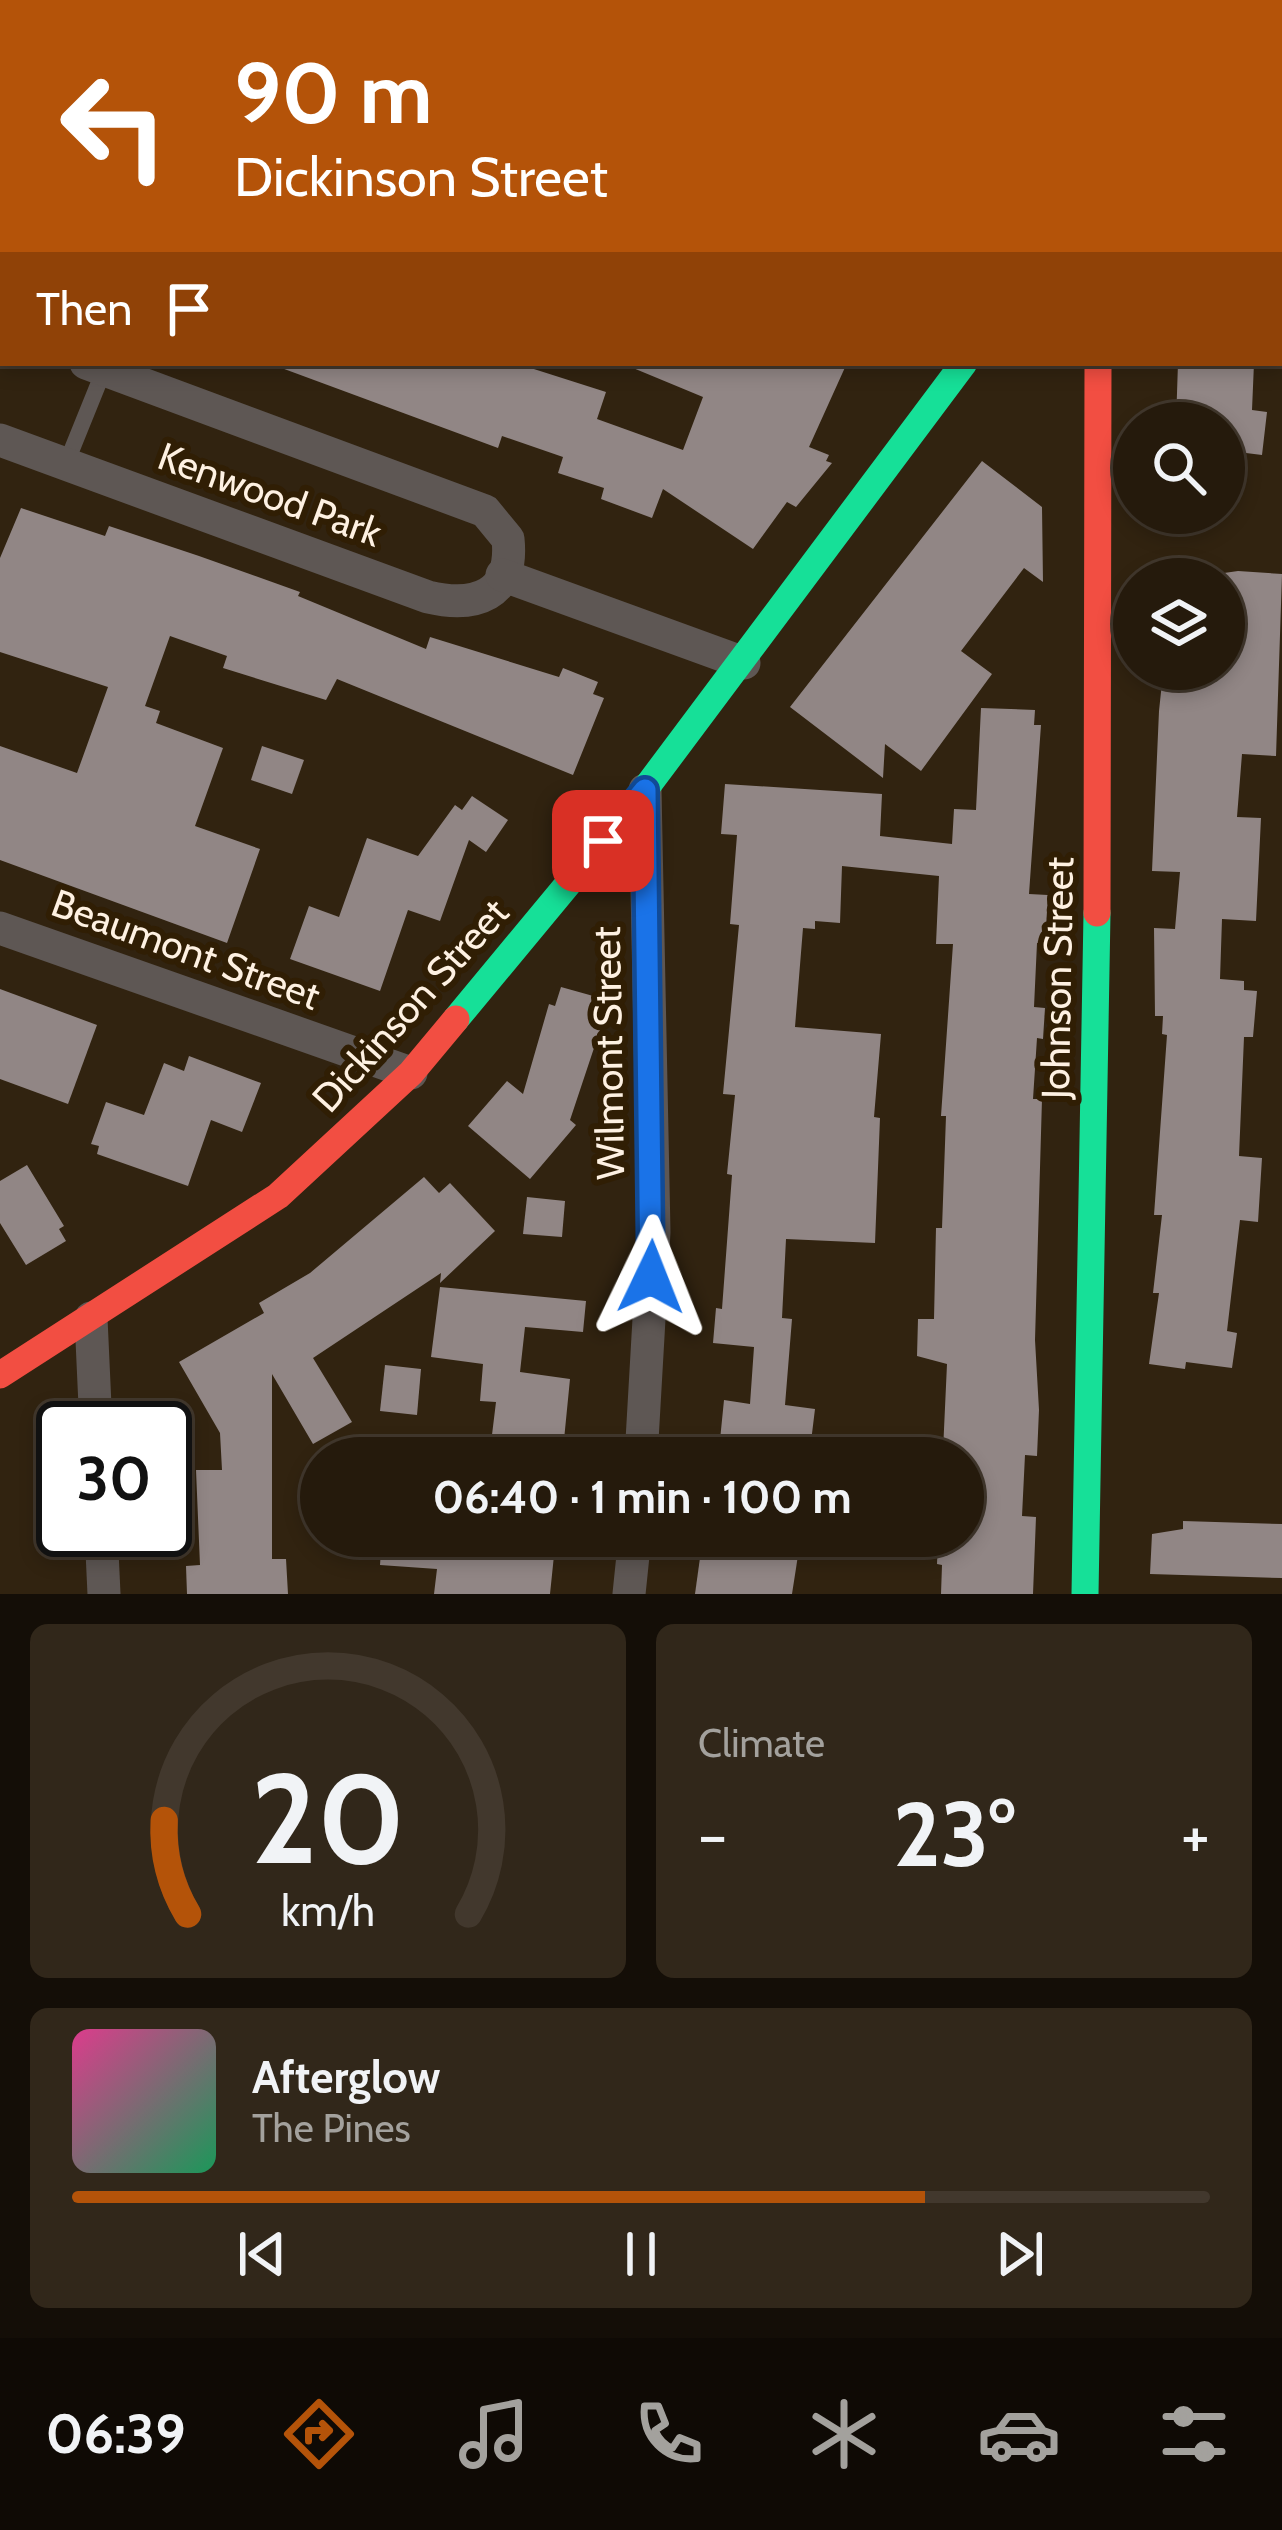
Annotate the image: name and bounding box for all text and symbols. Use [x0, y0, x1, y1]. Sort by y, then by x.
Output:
text: 90 m [234, 42, 432, 144]
icon: left [36, 48, 192, 204]
text: Dickinson Street [234, 144, 608, 210]
icon: arrive [156, 276, 222, 342]
text: Then [36, 282, 132, 336]
map controls [1113, 402, 1245, 690]
button: search [1113, 402, 1245, 534]
street label: Kenwood Park [152, 431, 389, 557]
button: layers [1113, 558, 1245, 690]
pin [552, 790, 654, 892]
icon: arrive [570, 808, 636, 874]
street label: Johnson Street [1031, 856, 1083, 1101]
street label: Beaumont Street [45, 878, 327, 1020]
street label: Dickinson Street [302, 889, 518, 1121]
street label: Wilmont Street [582, 926, 634, 1180]
position arrow [588, 1214, 714, 1340]
speed limit sign: 30 [36, 1401, 192, 1557]
text: 06:40 · 1 min · 100 m [433, 1470, 852, 1524]
text: Climate [698, 1719, 825, 1767]
text: 20 [251, 1743, 405, 1894]
text: 23° [893, 1779, 1015, 1889]
text: − [698, 1794, 727, 1875]
text: + [1181, 1794, 1210, 1875]
text: km/h [281, 1885, 375, 1937]
text: Afterglow [252, 2050, 440, 2104]
text: The Pines [252, 2104, 411, 2152]
icon: previous [229, 2221, 295, 2287]
icon: pause [608, 2221, 674, 2287]
icon: next [987, 2221, 1053, 2287]
icon: directions [277, 2392, 361, 2476]
icon: music [452, 2392, 536, 2476]
icon: phone [627, 2392, 711, 2476]
icon: climate [802, 2392, 886, 2476]
icon: car [977, 2392, 1061, 2476]
icon: filters [1152, 2392, 1236, 2476]
text: 06:39 [46, 2401, 185, 2467]

